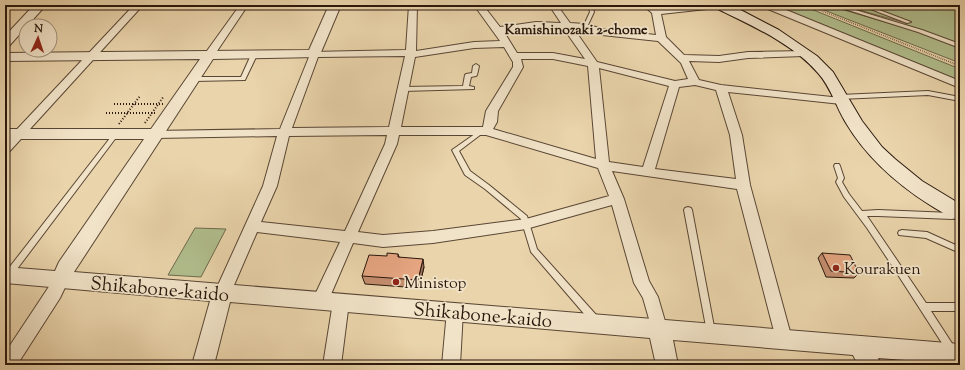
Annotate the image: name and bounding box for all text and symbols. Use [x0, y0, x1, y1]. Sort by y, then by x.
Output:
north arrow [18, 18, 58, 58]
text: N [33, 21, 43, 37]
district label: Kamishinozaki 2-chome [504, 21, 648, 41]
place label: Kourakuen [844, 259, 921, 282]
marker: Kourakuen [831, 263, 841, 273]
street label: Shikabone-kaido [89, 271, 230, 310]
place label: Ministop [404, 273, 467, 296]
marker: Ministop [391, 277, 401, 287]
street label: Shikabone-kaido [412, 297, 553, 336]

